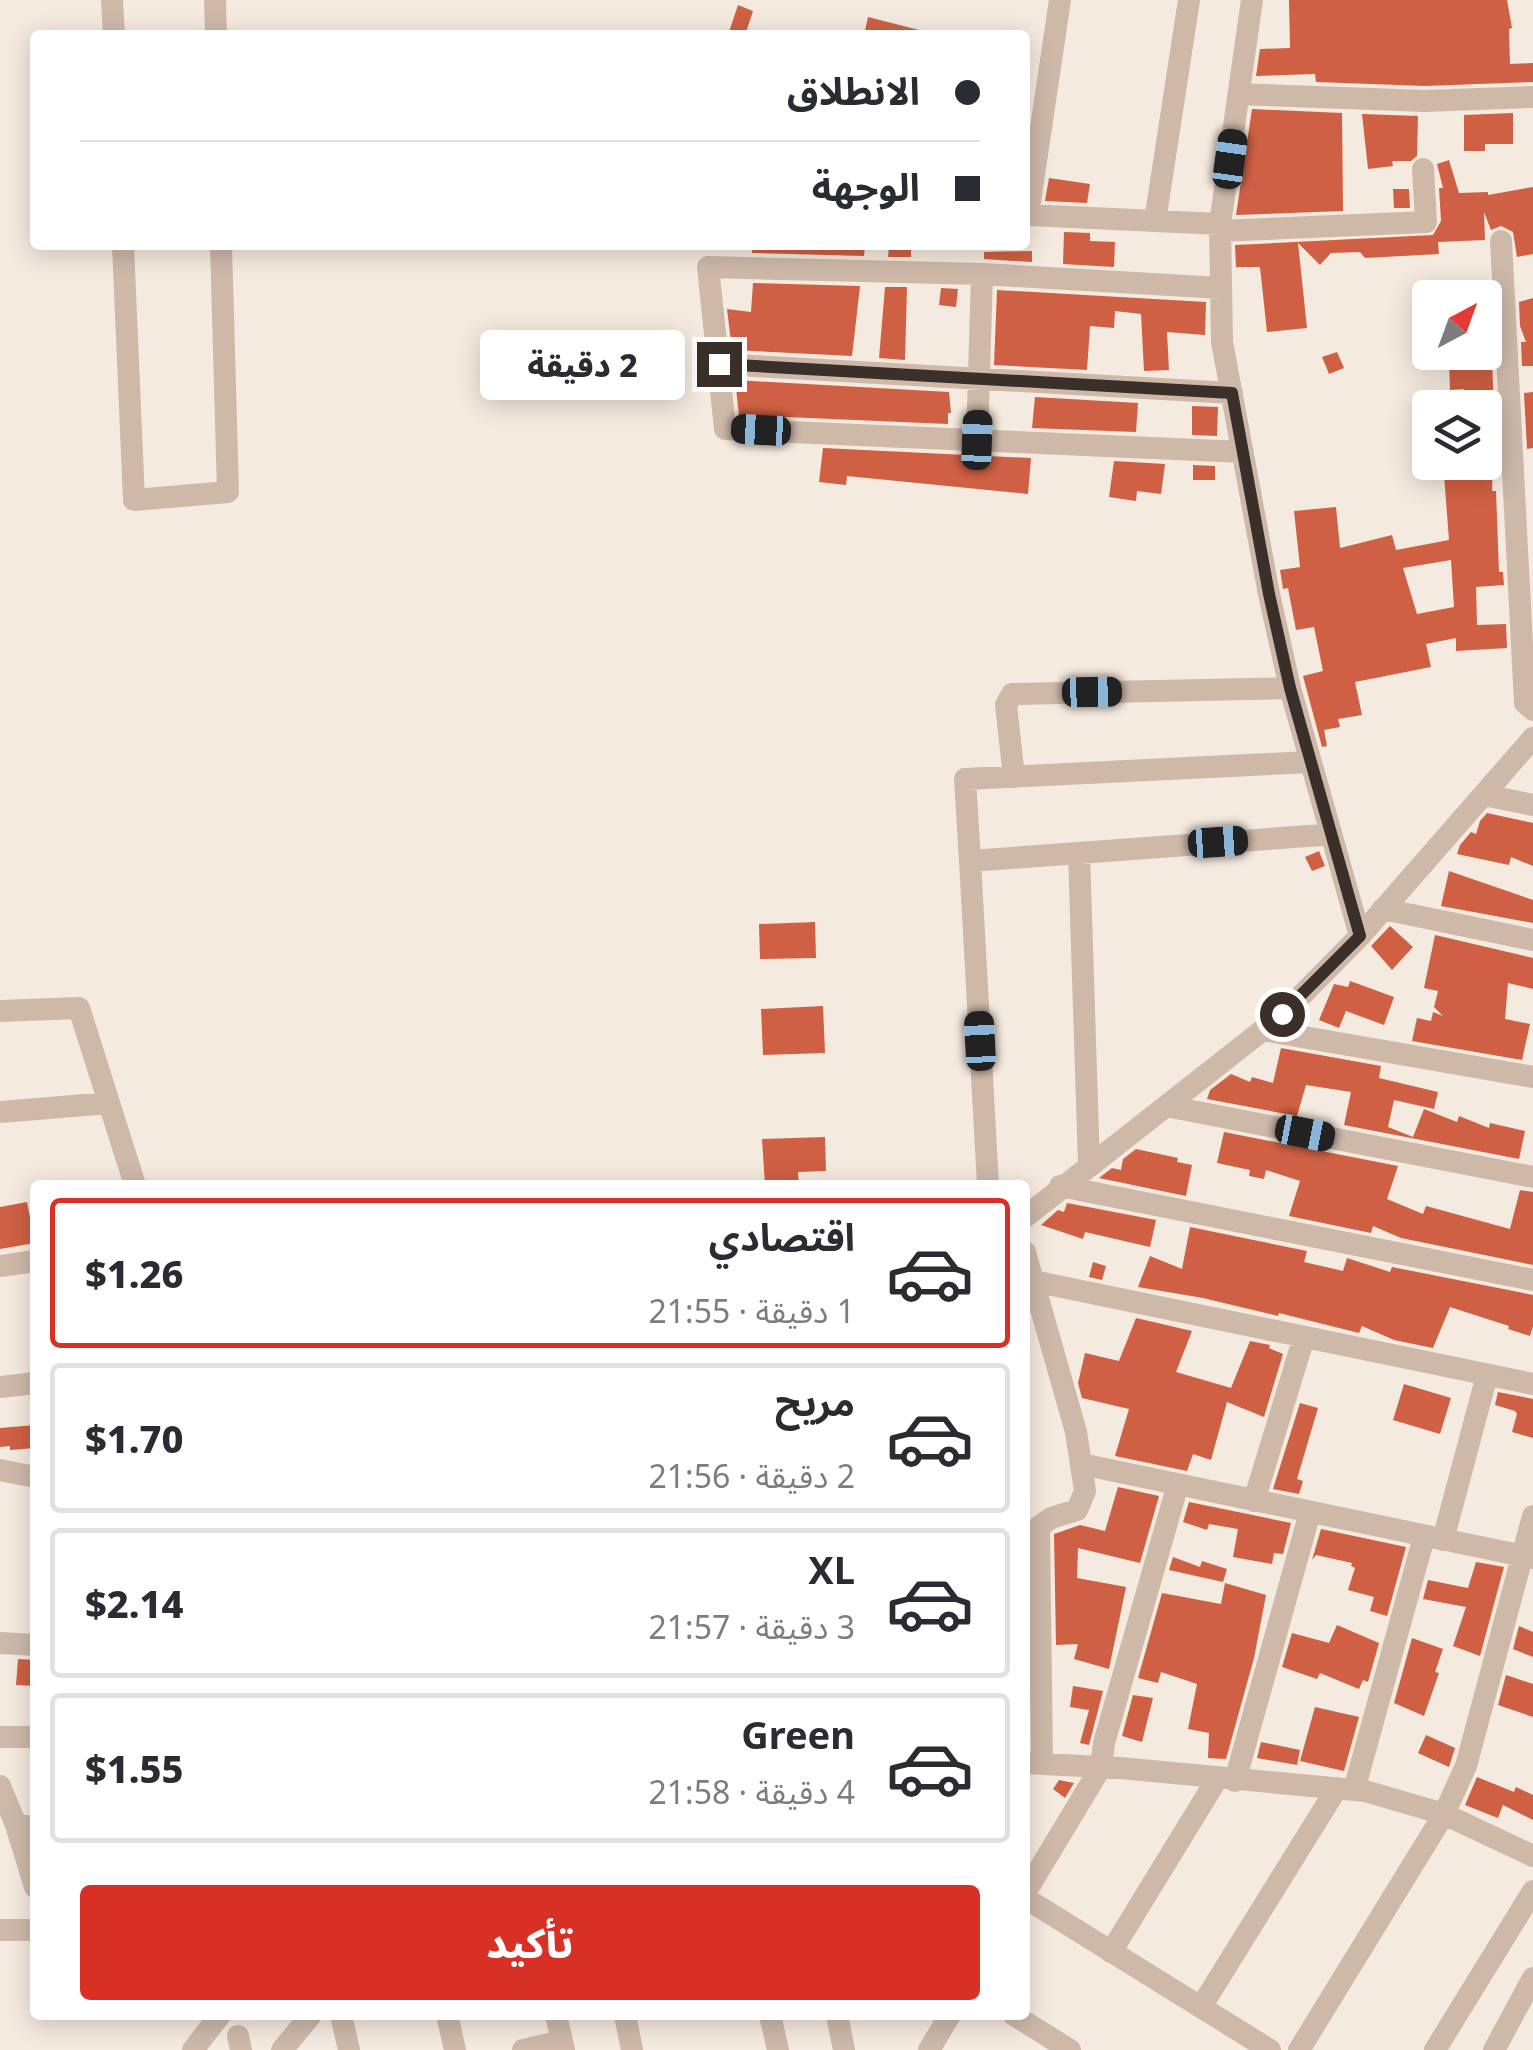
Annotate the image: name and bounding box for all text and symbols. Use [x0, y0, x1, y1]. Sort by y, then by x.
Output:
text: الانطلاق [787, 64, 920, 116]
car [1211, 127, 1249, 191]
text: الوجهة [812, 160, 920, 212]
north arrow [1412, 280, 1502, 370]
map controls [1412, 280, 1502, 480]
callout: 2 دقيقة [479, 329, 684, 399]
route end [697, 342, 742, 387]
text: 2 دقيقة [527, 343, 638, 386]
button: layers [1412, 390, 1502, 480]
car [961, 409, 993, 471]
car [730, 413, 792, 447]
car [1062, 676, 1122, 708]
car [1187, 825, 1249, 859]
route start [1260, 992, 1305, 1037]
car [963, 1010, 997, 1072]
car [1273, 1113, 1337, 1153]
text: اقتصادي [709, 1210, 855, 1262]
icon: car [885, 1228, 975, 1318]
text: $1.26 [85, 1247, 184, 1299]
text: 1 دقيقة · 21:55 [648, 1289, 855, 1332]
text: مريح [775, 1375, 855, 1427]
icon: car [885, 1393, 975, 1483]
text: $1.70 [85, 1412, 184, 1464]
text: 2 دقيقة · 21:56 [648, 1454, 855, 1497]
text: XL [808, 1543, 855, 1595]
icon: car [885, 1558, 975, 1648]
text: $2.14 [85, 1577, 184, 1629]
text: 3 دقيقة · 21:57 [648, 1605, 855, 1648]
text: Green [741, 1708, 855, 1760]
icon: car [885, 1723, 975, 1813]
text: $1.55 [85, 1742, 184, 1794]
text: 4 دقيقة · 21:58 [648, 1770, 855, 1813]
button: تأكيد [80, 1885, 980, 2000]

